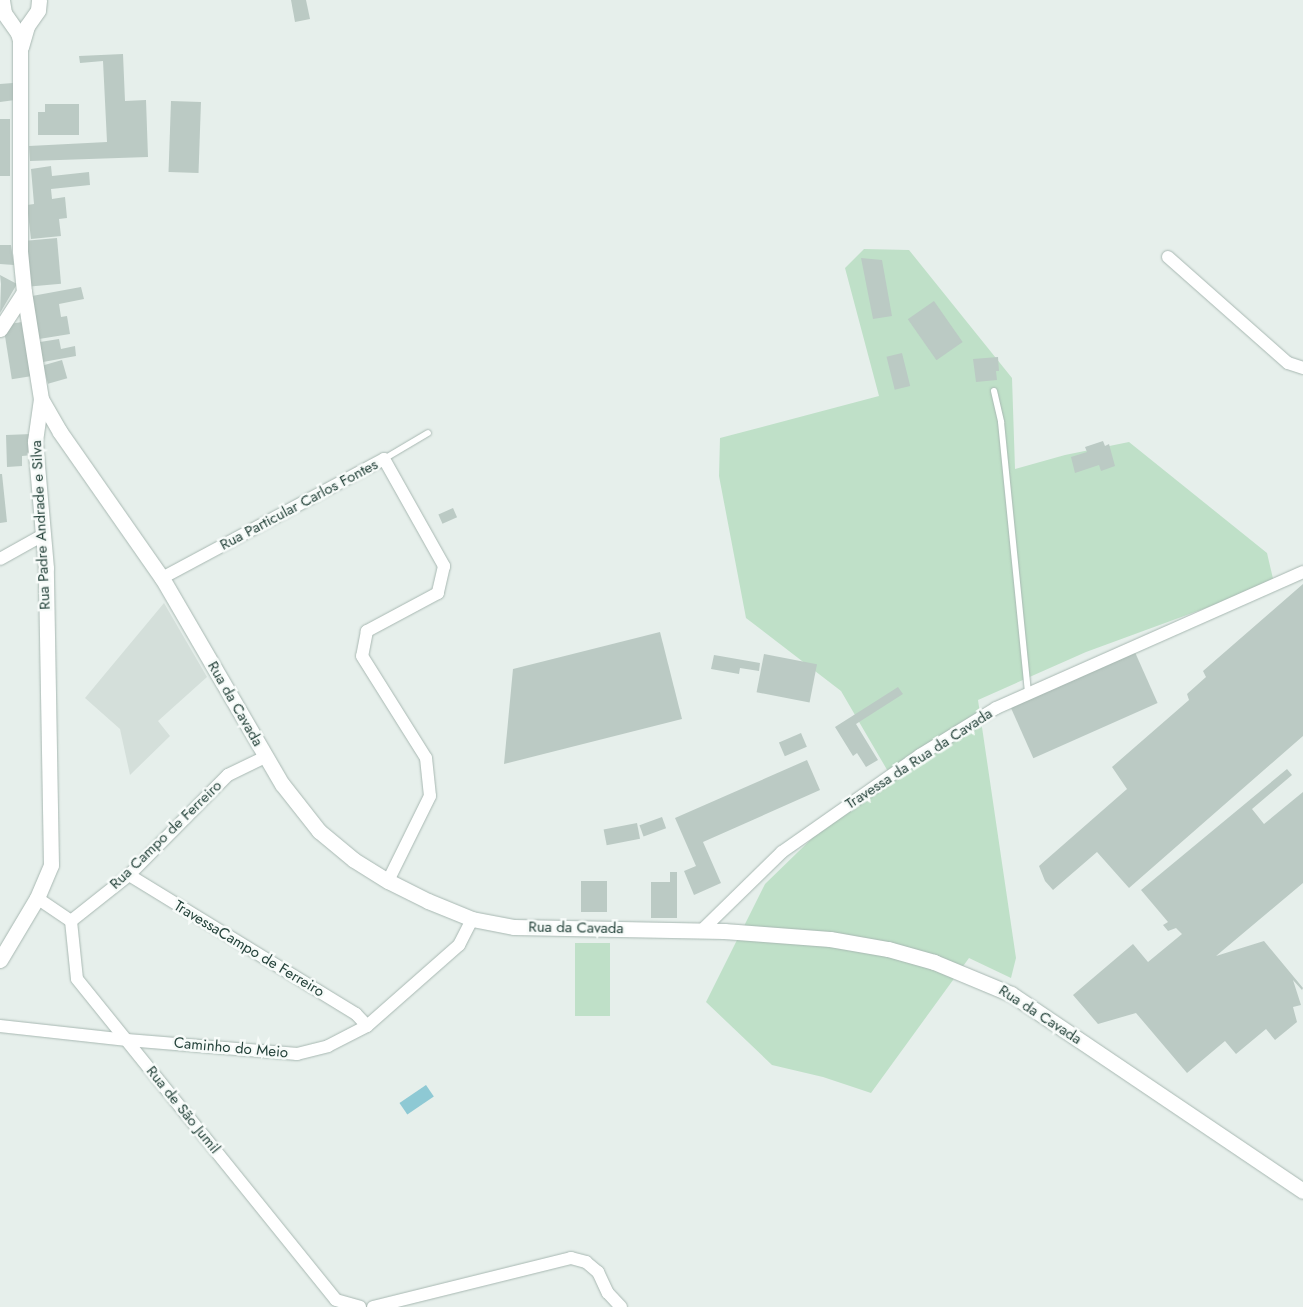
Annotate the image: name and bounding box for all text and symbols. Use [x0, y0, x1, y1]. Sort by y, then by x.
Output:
street label: Rua Padre Andrade e Silva [28, 440, 54, 610]
street label: Rua Particular Carlos Fontes [217, 456, 381, 554]
street label: Rua da Cavada [203, 658, 267, 750]
street label: Travessa da Rua da Cavada [842, 705, 996, 813]
street label: Rua Campo de Ferreiro [106, 777, 226, 893]
street label: TravessaCampo de Ferreiro [171, 897, 327, 1001]
street label: Rua da Cavada [528, 918, 624, 938]
street label: Rua da Cavada [995, 982, 1085, 1048]
street label: Caminho do Meio [173, 1034, 289, 1062]
street label: Rua de São Jumil [142, 1063, 224, 1157]

